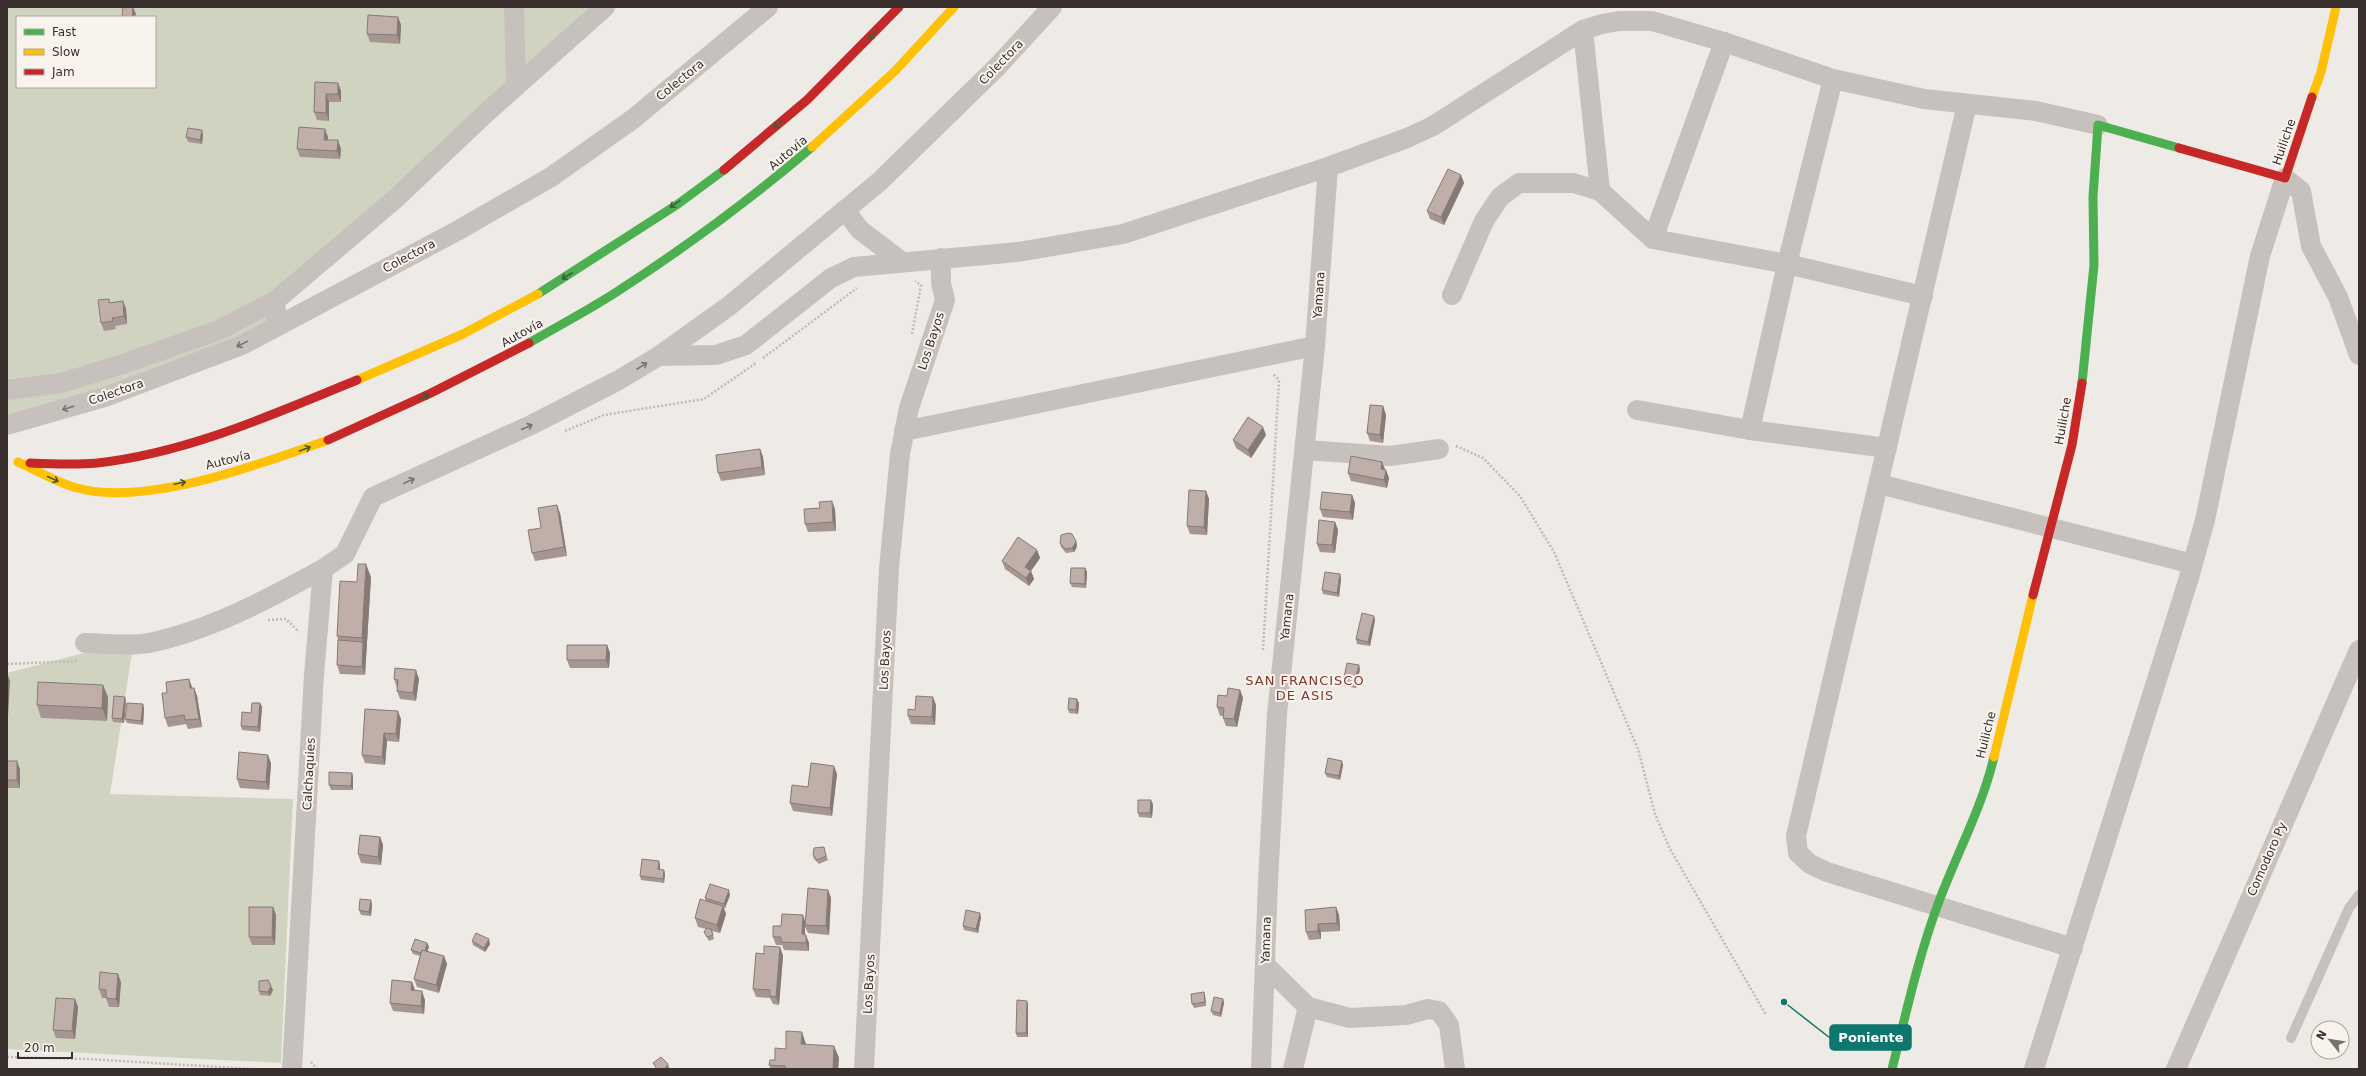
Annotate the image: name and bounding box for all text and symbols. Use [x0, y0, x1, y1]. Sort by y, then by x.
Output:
legend [16, 16, 156, 88]
text: Fast [52, 25, 76, 39]
one-way arrow [868, 30, 878, 40]
street label: Colectora [976, 37, 1026, 87]
text: Slow [52, 45, 80, 59]
street label: Colectora [653, 57, 707, 103]
text: Jam [51, 65, 75, 79]
street label: Huiliche [2270, 117, 2298, 167]
one-way arrow [773, 119, 783, 128]
street label: Autovía [766, 133, 810, 173]
one-way arrow [670, 200, 681, 208]
street label: Colectora [380, 236, 438, 276]
street label: Yamana [1310, 271, 1328, 320]
one-way arrow [561, 273, 573, 281]
street label: Los Bayos [915, 310, 947, 372]
street label: Autovía [499, 316, 545, 350]
one-way arrow [237, 341, 249, 348]
one-way arrow [636, 362, 647, 370]
street label: Colectora [87, 376, 145, 408]
one-way arrow [418, 393, 430, 400]
street label: Huiliche [2052, 396, 2074, 446]
one-way arrow [62, 405, 75, 412]
one-way arrow [520, 423, 532, 430]
one-way arrow [299, 444, 311, 452]
street label: Autovía [204, 448, 252, 472]
one-way arrow [47, 476, 59, 483]
one-way arrow [402, 477, 414, 484]
one-way arrow [173, 479, 186, 487]
street label: Yamana [1277, 593, 1296, 642]
street label: Los Bayos [876, 630, 894, 690]
district label: SAN FRANCISCO DE ASIS [1245, 673, 1365, 703]
street label: Huiliche [1973, 710, 1999, 760]
street label: Calchaquies [300, 737, 318, 811]
street label: Comodoro Py [2244, 820, 2290, 898]
street label: Yamana [1258, 916, 1274, 965]
street label: Los Bayos [860, 954, 878, 1014]
north arrow [2310, 1020, 2350, 1060]
callout: Poniente [1830, 1025, 1911, 1050]
text: N [2314, 1028, 2330, 1042]
text: Poniente [1838, 1030, 1904, 1045]
scale bar [18, 1034, 72, 1060]
text: 20 m [24, 1041, 55, 1055]

